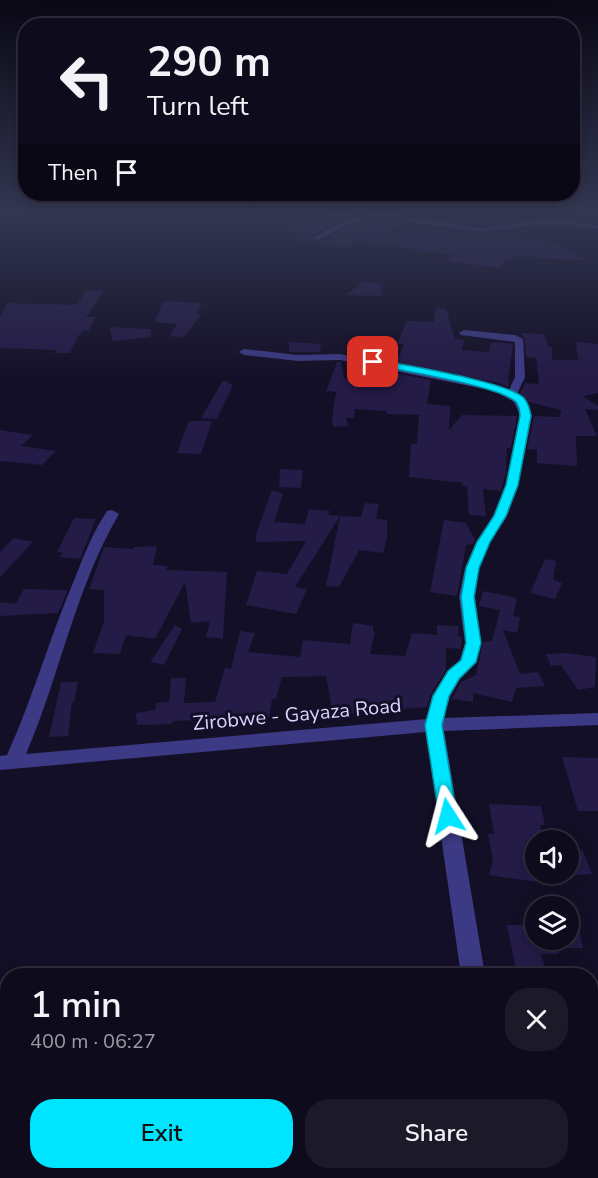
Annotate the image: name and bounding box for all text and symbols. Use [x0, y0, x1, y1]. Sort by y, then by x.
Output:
text: 290 m [147, 34, 271, 91]
icon: left [48, 42, 126, 120]
text: Turn left [147, 88, 248, 125]
icon: arrive [110, 156, 143, 189]
text: Then [48, 158, 98, 188]
pin [347, 336, 398, 387]
icon: arrive [356, 345, 389, 378]
street label: Zirobwe - Gayaza Road [192, 692, 402, 737]
position arrow [416, 784, 480, 848]
map controls [525, 830, 579, 950]
button: sound [525, 830, 579, 884]
button: layers [525, 896, 579, 950]
text: 1 min [30, 981, 122, 1030]
button: close [505, 988, 568, 1051]
text: 400 m · 06:27 [30, 1028, 156, 1055]
button: Exit [30, 1099, 293, 1168]
button: Share [305, 1099, 568, 1168]

